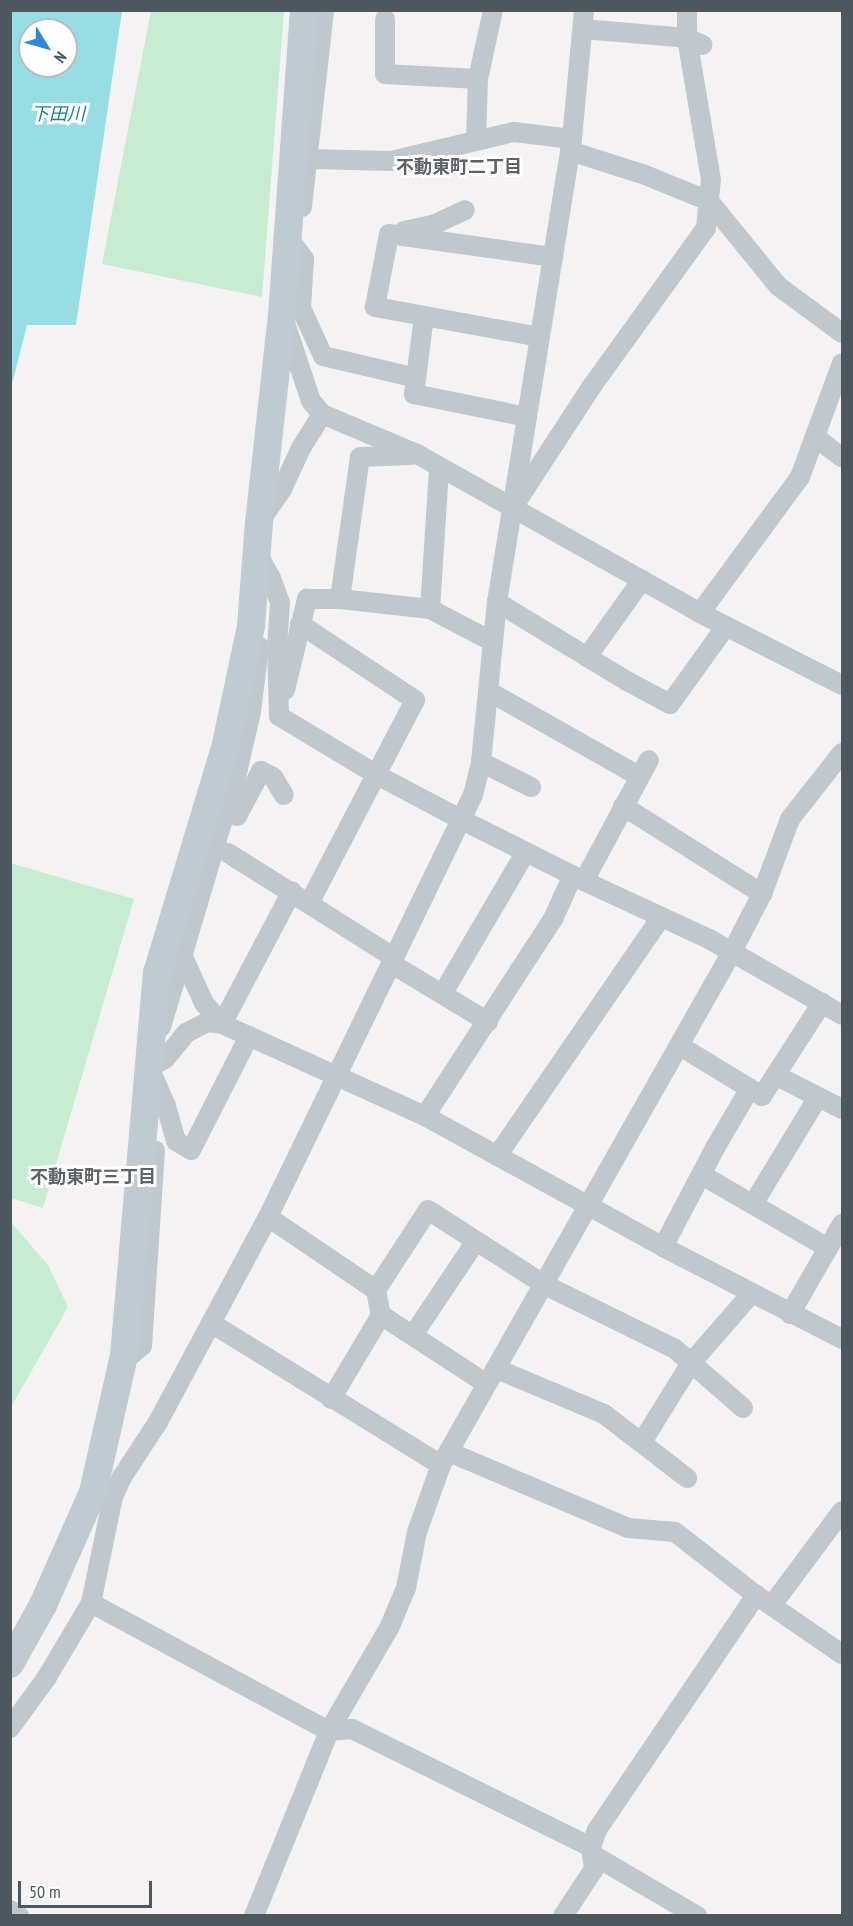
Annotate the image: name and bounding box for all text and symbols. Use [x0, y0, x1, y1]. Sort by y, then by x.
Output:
north arrow [18, 18, 78, 78]
text: N [50, 48, 71, 67]
water label: 下田川 [31, 103, 85, 125]
district label: 不動東町二丁目 [396, 156, 522, 178]
district label: 不動東町三丁目 [30, 1166, 156, 1188]
scale bar [21, 1869, 154, 1907]
text: 50 m [29, 1880, 61, 1903]

